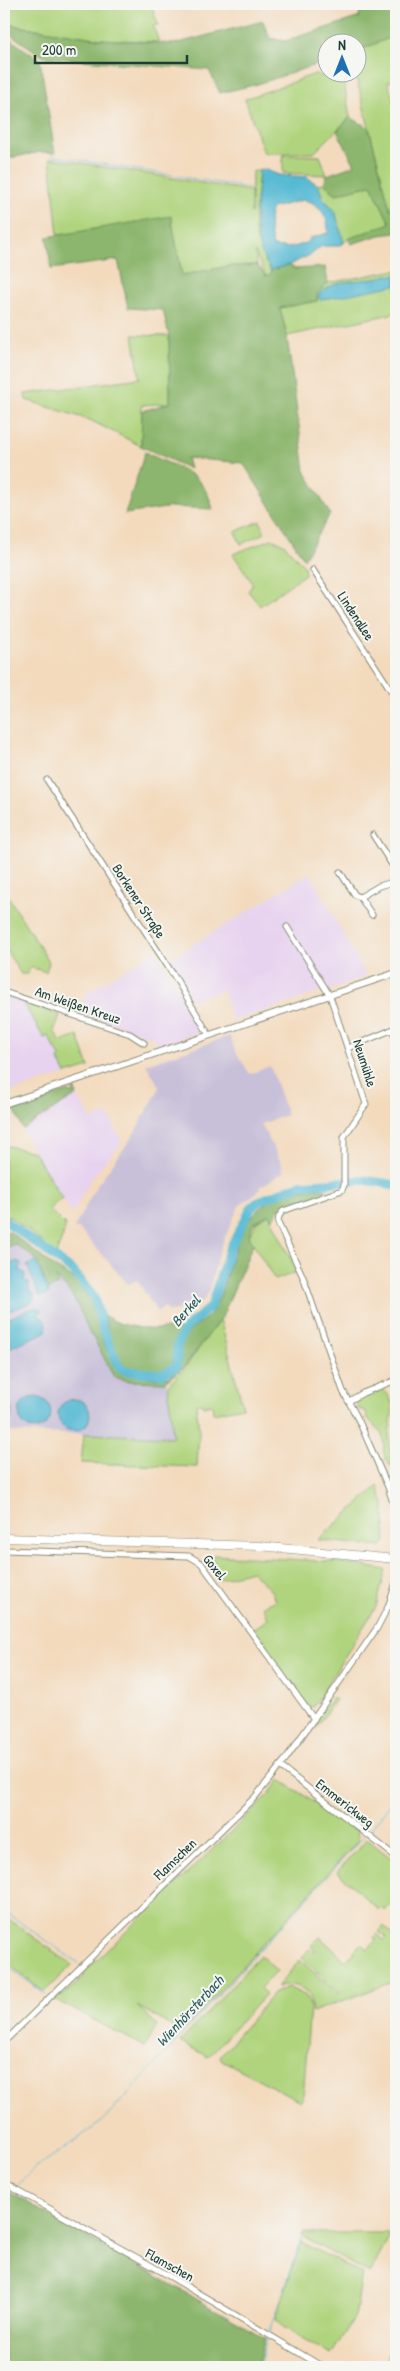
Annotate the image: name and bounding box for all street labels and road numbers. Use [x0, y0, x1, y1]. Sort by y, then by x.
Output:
street label: Lindenallee [334, 588, 380, 644]
street label: Borkener Straße [107, 860, 171, 942]
street label: Am Weißen Kreuz [33, 981, 123, 1029]
street label: Neumühle [349, 1037, 382, 1089]
street label: Goxel [199, 1550, 232, 1584]
street label: Emmerickweg [312, 1774, 378, 1832]
street label: Flamschen [148, 1834, 200, 1884]
street label: Flamschen [142, 2243, 198, 2286]

